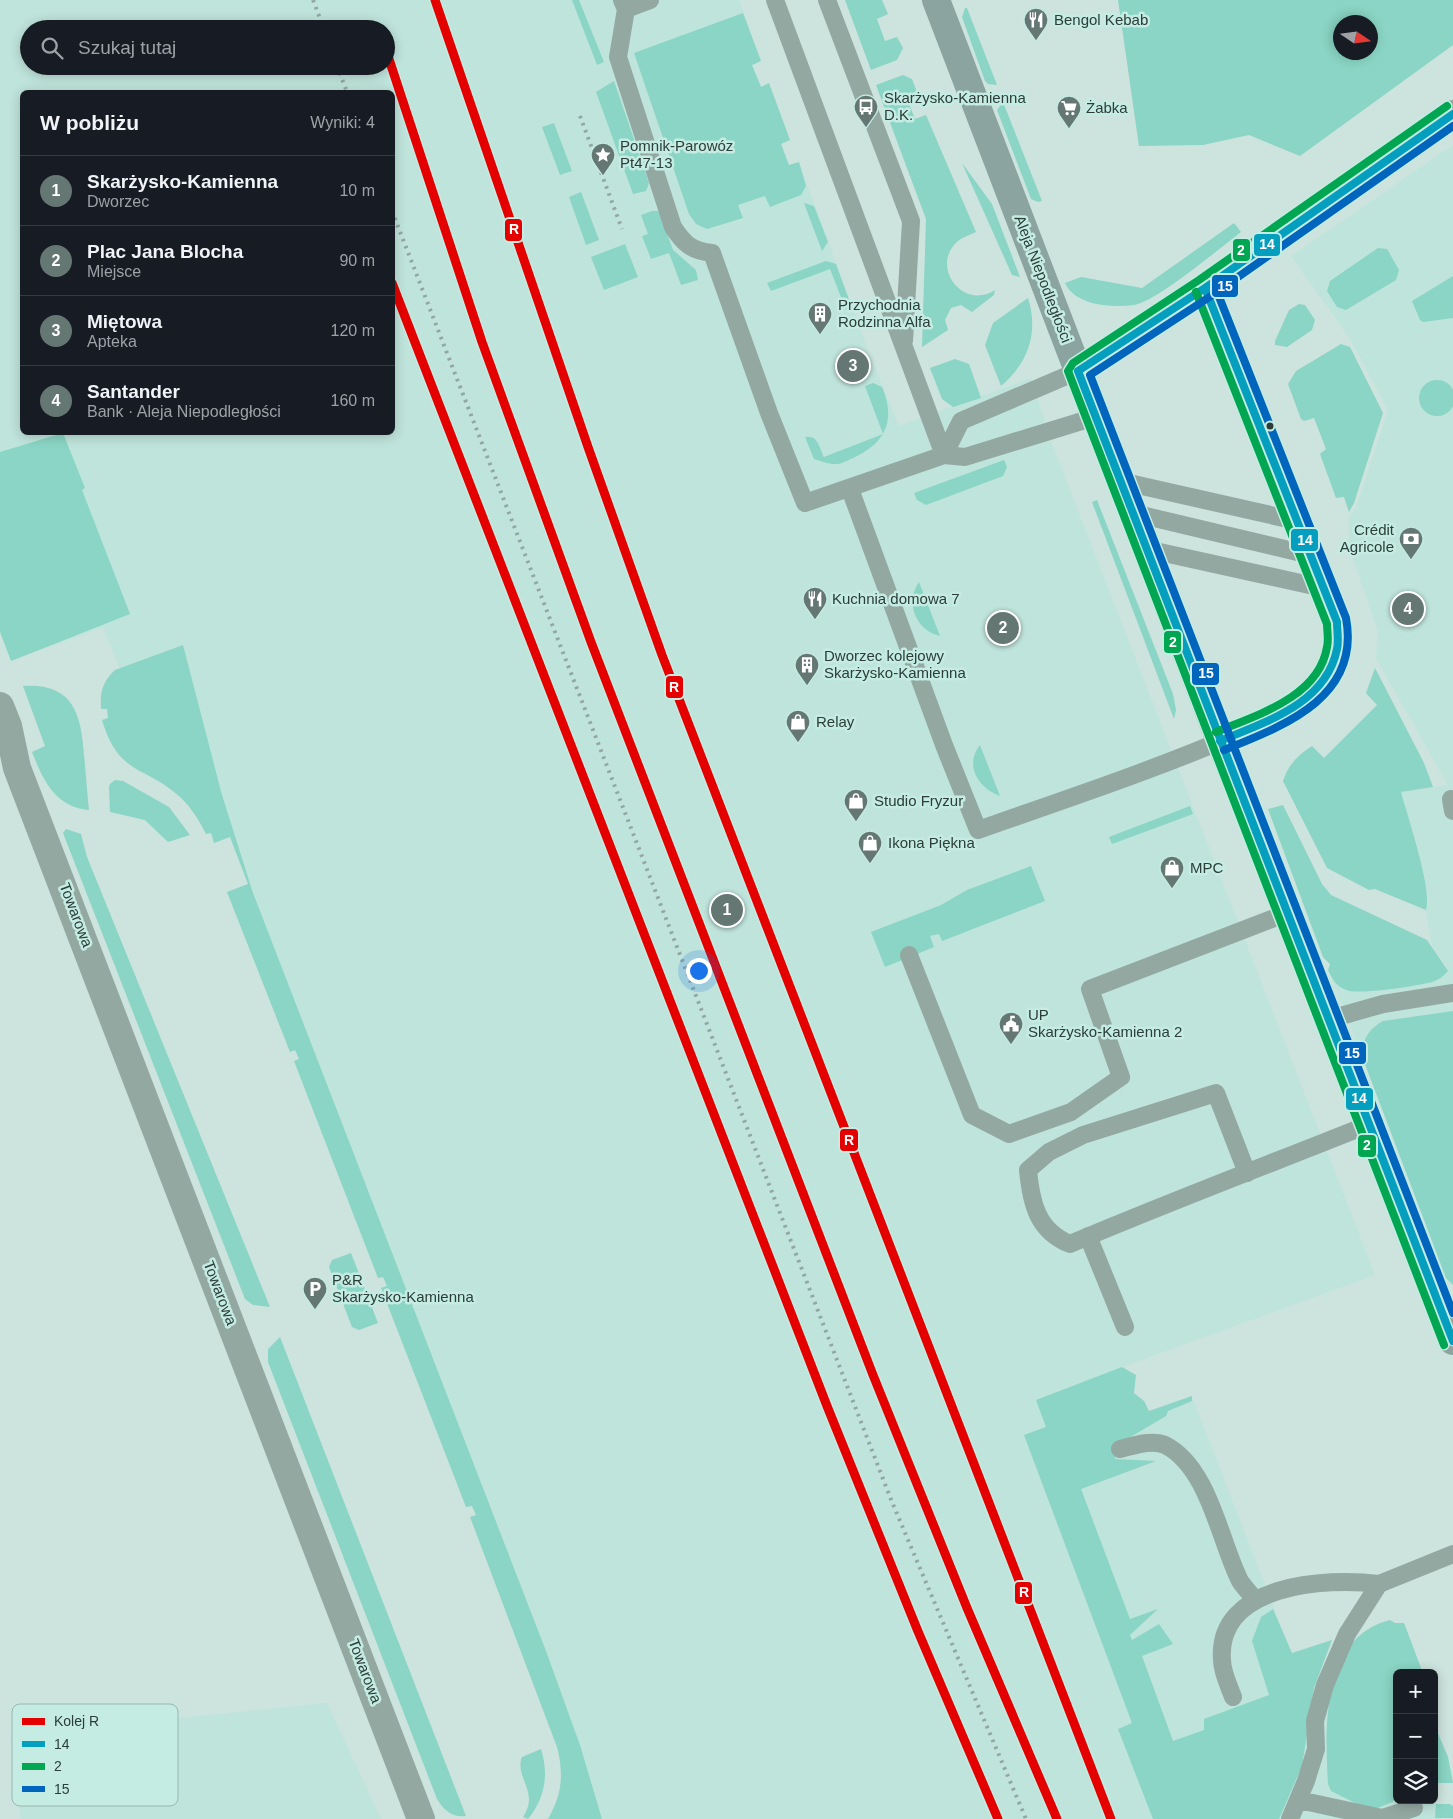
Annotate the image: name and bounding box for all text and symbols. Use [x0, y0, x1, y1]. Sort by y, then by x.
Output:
restaurant icon: Bengol Kebab [1023, 7, 1049, 41]
place label: Bengol Kebab [1054, 11, 1148, 28]
north arrow [1333, 15, 1378, 60]
search box [20, 20, 395, 75]
icon: search [38, 34, 66, 62]
text: Szukaj tutaj [78, 37, 176, 58]
place label: Skarżysko-Kamienna D.K. [884, 89, 1026, 123]
bus stop icon: Skarżysko-Kamienna D.K. [853, 94, 879, 128]
supermarket icon: Żabka [1056, 95, 1082, 129]
place label: Żabka [1086, 99, 1128, 116]
text: W pobliżu [40, 111, 139, 134]
text: Wyniki: 4 [310, 114, 375, 131]
place label: Pomnik-Parowóz Pt47-13 [620, 137, 733, 171]
place icon: Pomnik-Parowóz Pt47-13 [590, 142, 616, 176]
text: Skarżysko-Kamienna [87, 171, 278, 192]
text: 1 [52, 182, 60, 199]
text: 10 m [339, 182, 375, 199]
text: Dworzec [87, 193, 149, 210]
street label: Aleja Niepodległości [1011, 213, 1076, 345]
line badge: R [504, 218, 523, 242]
text: R [509, 221, 519, 237]
line badge: 14 [1253, 233, 1281, 257]
text: 14 [1259, 236, 1275, 252]
line badge: 2 [1232, 238, 1251, 262]
text: Plac Jana Blocha [87, 241, 243, 262]
text: 2 [1237, 242, 1245, 258]
text: 2 [52, 252, 60, 269]
text: 90 m [339, 252, 375, 269]
text: Miejsce [87, 263, 141, 280]
line badge: 15 [1211, 274, 1239, 298]
text: 15 [1217, 278, 1233, 294]
place label: Przychodnia Rodzinna Alfa [838, 296, 931, 330]
building icon: Przychodnia Rodzinna Alfa [807, 301, 833, 335]
text: Miętowa [87, 311, 162, 332]
text: 3 [52, 322, 60, 339]
text: 120 m [331, 322, 375, 339]
text: Apteka [87, 333, 137, 350]
pin: 3 [837, 347, 869, 385]
text: Santander [87, 381, 180, 402]
text: 4 [52, 392, 60, 409]
text: 160 m [331, 392, 375, 409]
text: Bank · Aleja Niepodległości [87, 403, 281, 420]
unlabelled marker [1265, 421, 1275, 431]
place label: Crédit Agricole [1340, 521, 1395, 555]
bank icon: Crédit Agricole [1398, 526, 1424, 560]
line badge: 14 [1290, 528, 1319, 552]
text: 14 [1297, 532, 1313, 548]
restaurant icon: Kuchnia domowa 7 [802, 586, 828, 620]
place label: Kuchnia domowa 7 [832, 590, 960, 607]
pin: 4 [1392, 590, 1424, 628]
pin: 2 [987, 609, 1019, 647]
line badge: 2 [1163, 630, 1182, 654]
text: 2 [1169, 634, 1177, 650]
place label: Dworzec kolejowy Skarżysko-Kamienna [824, 647, 966, 681]
building icon: Dworzec kolejowy Skarżysko-Kamienna [794, 652, 820, 686]
line badge: 15 [1191, 662, 1220, 686]
text: 15 [1198, 665, 1214, 681]
line badge: R [665, 675, 684, 699]
text: R [669, 679, 679, 695]
shop icon: Relay [785, 709, 811, 743]
place label: Relay [816, 713, 855, 730]
shop icon: Studio Fryzur [843, 788, 869, 822]
place label: Studio Fryzur [874, 792, 963, 809]
shop icon: Ikona Piękna [857, 830, 883, 864]
place label: Ikona Piękna [888, 834, 975, 851]
shop icon: MPC [1159, 855, 1185, 889]
place label: MPC [1190, 859, 1224, 876]
street label: Towarowa [56, 880, 97, 950]
pin: 1 [711, 891, 743, 929]
your location [686, 958, 712, 984]
place label: UP Skarżysko-Kamienna 2 [1028, 1006, 1182, 1040]
public building icon: UP Skarżysko-Kamienna 2 [998, 1011, 1024, 1045]
line badge: 15 [1338, 1041, 1367, 1065]
text: 15 [1344, 1045, 1360, 1061]
line badge: 14 [1345, 1087, 1374, 1111]
text: 14 [1351, 1090, 1367, 1106]
line badge: R [839, 1128, 859, 1152]
text: R [844, 1132, 854, 1148]
line badge: 2 [1357, 1134, 1377, 1158]
text: 2 [1363, 1137, 1371, 1153]
street label: Towarowa [200, 1258, 241, 1328]
place label: P&R Skarżysko-Kamienna [332, 1271, 474, 1305]
parking icon: P&R Skarżysko-Kamienna [302, 1276, 328, 1310]
line badge: R [1014, 1581, 1033, 1605]
text: R [1019, 1584, 1029, 1600]
street label: Towarowa [345, 1636, 386, 1706]
map controls [1393, 1669, 1438, 1804]
button: + [1393, 1669, 1438, 1714]
legend [12, 1704, 178, 1806]
text: Kolej R [54, 1713, 99, 1729]
button: − [1393, 1714, 1438, 1759]
text: 14 [54, 1736, 70, 1752]
text: 2 [54, 1758, 62, 1774]
button: layers [1393, 1759, 1438, 1804]
text: 15 [54, 1781, 70, 1797]

